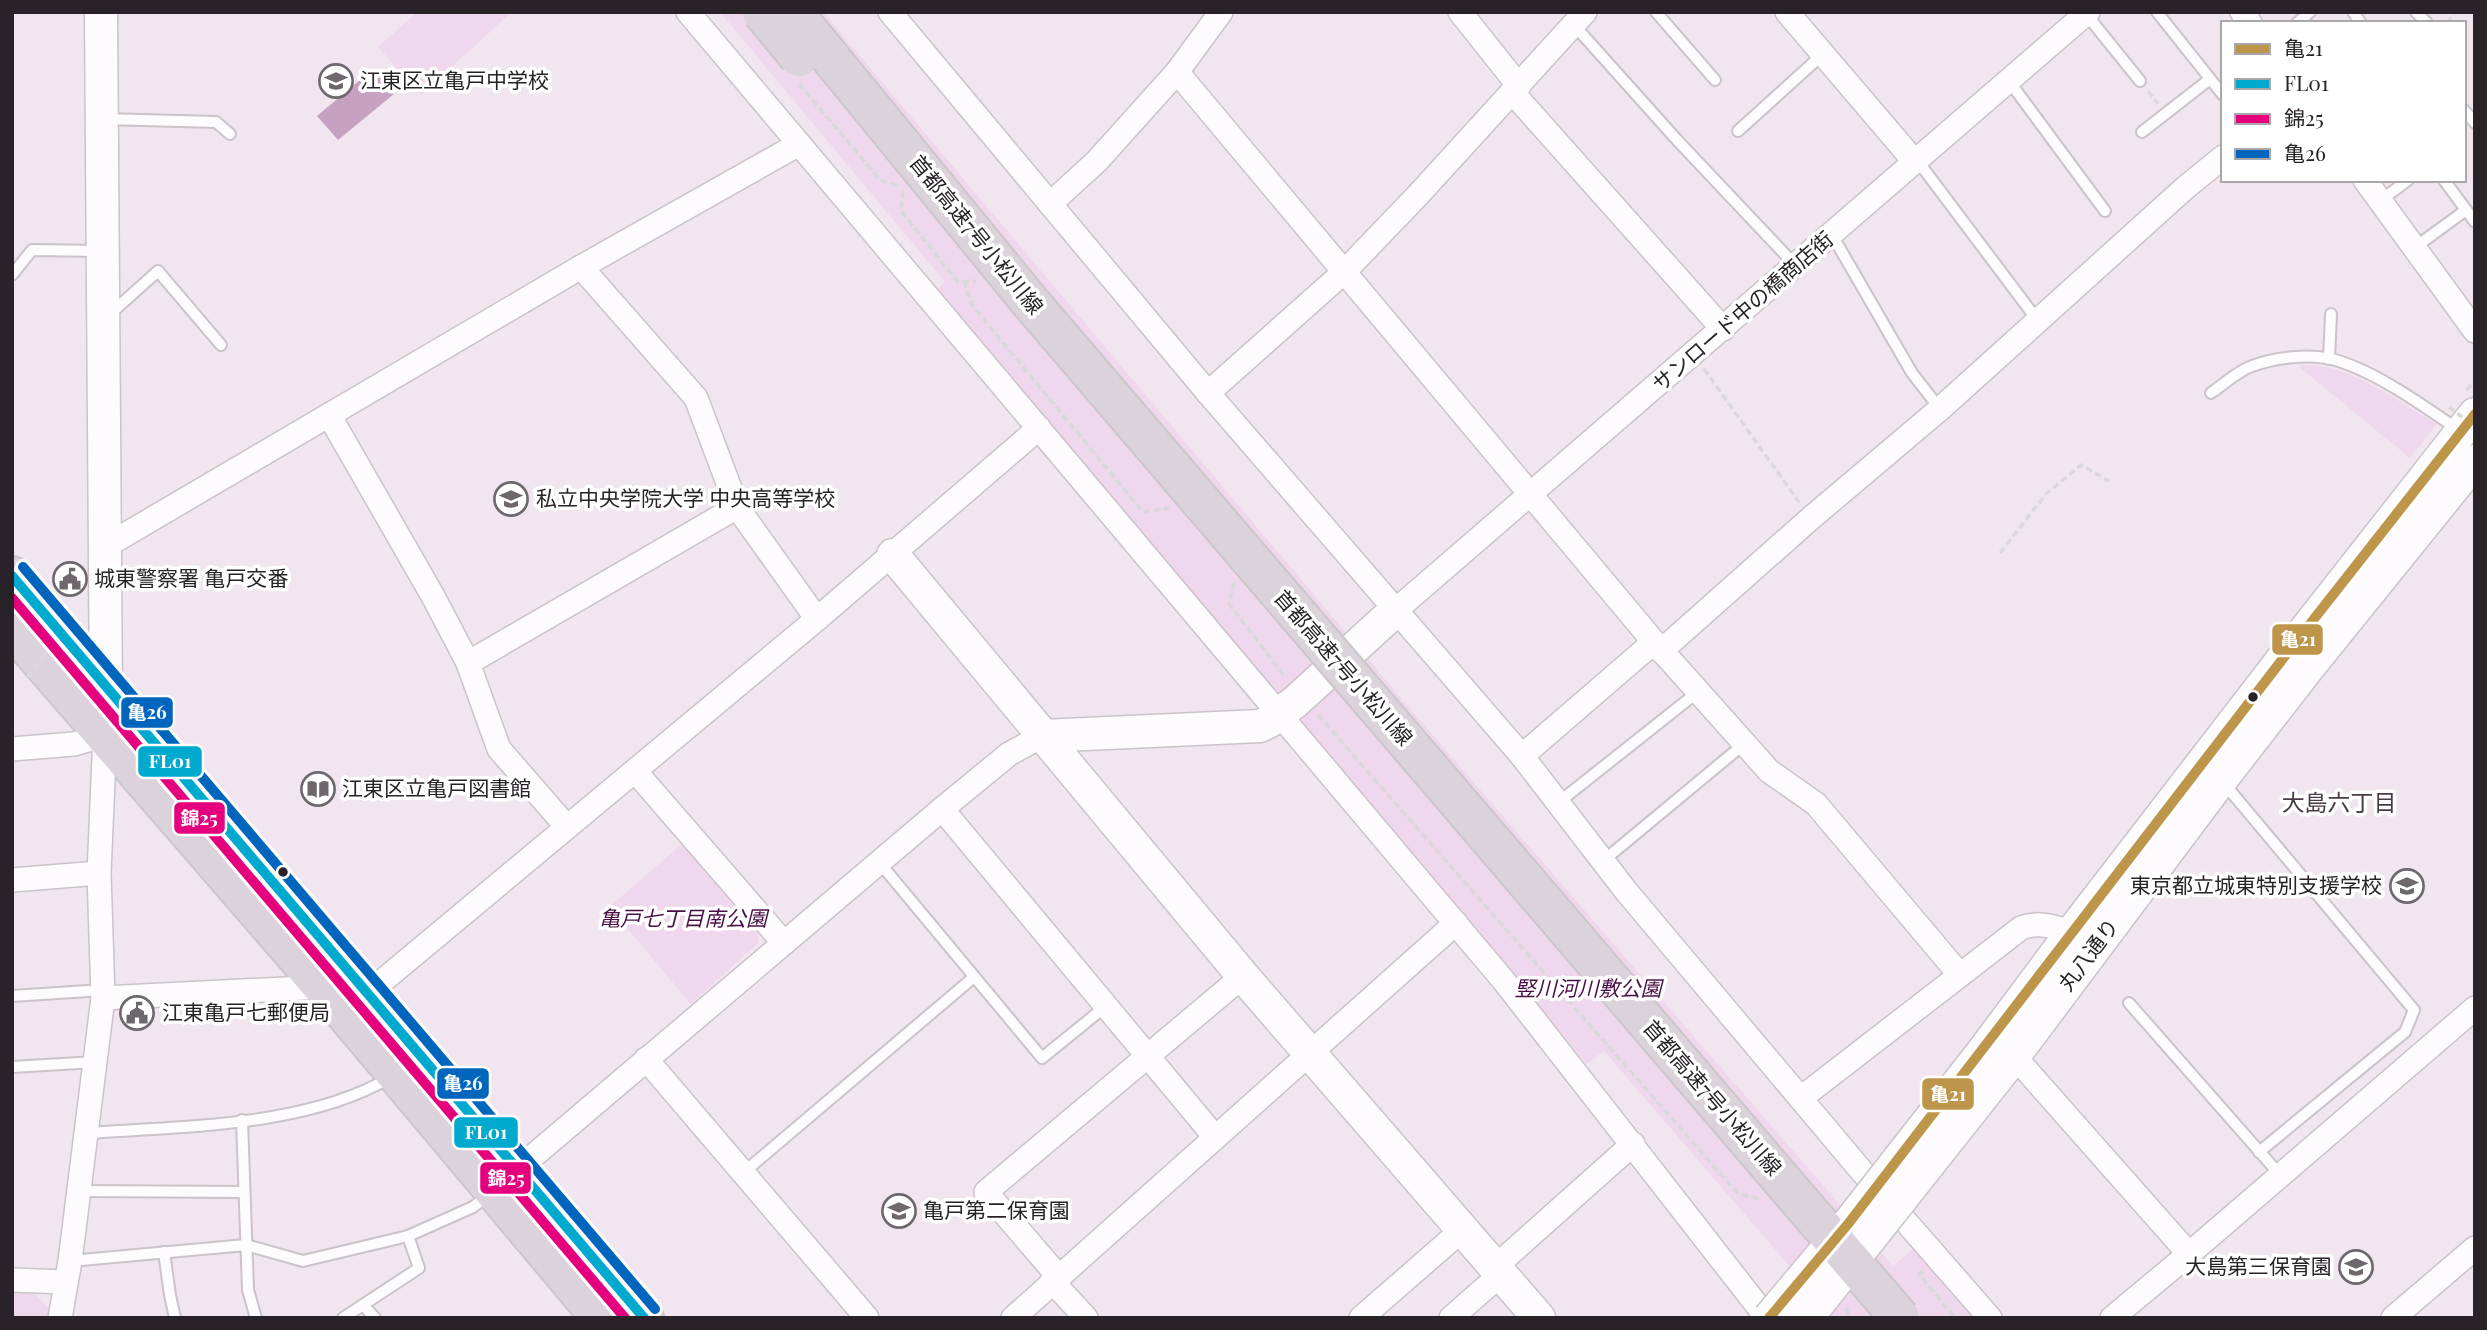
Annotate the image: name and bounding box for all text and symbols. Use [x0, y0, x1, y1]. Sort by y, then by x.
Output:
legend [2221, 21, 2466, 182]
text: 亀21 [2284, 33, 2323, 61]
school or university icon: 江東区立亀戸中学校 [317, 62, 355, 100]
place label: 江東区立亀戸中学校 [360, 65, 549, 93]
text: FL01 [2284, 68, 2329, 96]
text: 錦25 [2284, 103, 2324, 131]
text: 亀26 [2284, 138, 2326, 166]
street label: 首都高速7号小松川線 [905, 148, 1051, 319]
street label: サンロード中の橋商店街 [1645, 224, 1838, 397]
school or university icon: 私立中央学院大学 中央高等学校 [492, 480, 530, 518]
place label: 私立中央学院大学 中央高等学校 [536, 483, 835, 511]
public building icon: 城東警察署 亀戸交番 [51, 560, 89, 598]
place label: 城東警察署 亀戸交番 [94, 563, 288, 591]
street label: 首都高速7号小松川線 [1269, 583, 1420, 750]
line badge: 亀21 [2271, 623, 2324, 656]
text: 亀21 [2280, 625, 2316, 651]
unlabelled marker [2246, 690, 2260, 704]
line badge: 亀26 [120, 696, 174, 729]
text: 亀26 [127, 698, 167, 724]
line badge: FL01 [137, 745, 203, 778]
text: FL01 [149, 747, 191, 773]
library icon: 江東区立亀戸図書館 [299, 770, 337, 808]
place label: 江東区立亀戸図書館 [342, 773, 531, 801]
district label: 大島六丁目 [2282, 786, 2397, 817]
line badge: 錦25 [173, 801, 226, 835]
text: 錦25 [180, 804, 218, 830]
unlabelled marker [276, 865, 290, 879]
school or university icon: 東京都立城東特別支援学校 [2388, 867, 2426, 905]
place label: 東京都立城東特別支援学校 [2130, 870, 2382, 898]
park label: 亀戸七丁目南公園 [599, 903, 770, 931]
street label: 丸八通り [2051, 912, 2124, 996]
park label: 竪川河川敷公園 [1515, 973, 1664, 1001]
public building icon: 江東亀戸七郵便局 [118, 994, 156, 1032]
place label: 江東亀戸七郵便局 [162, 997, 330, 1025]
street label: 首都高速7号小松川線 [1638, 1013, 1789, 1180]
line badge: 亀26 [436, 1067, 490, 1100]
text: 亀26 [443, 1069, 483, 1095]
line badge: 亀21 [1921, 1077, 1975, 1111]
text: 亀21 [1930, 1080, 1966, 1106]
line badge: FL01 [453, 1116, 519, 1149]
text: FL01 [465, 1118, 507, 1144]
line badge: 錦25 [479, 1161, 532, 1195]
text: 錦25 [487, 1164, 525, 1190]
school or university icon: 亀戸第二保育園 [880, 1192, 918, 1230]
place label: 亀戸第二保育園 [923, 1195, 1070, 1223]
school or university icon: 大島第三保育園 [2337, 1248, 2375, 1286]
place label: 大島第三保育園 [2185, 1251, 2332, 1279]

